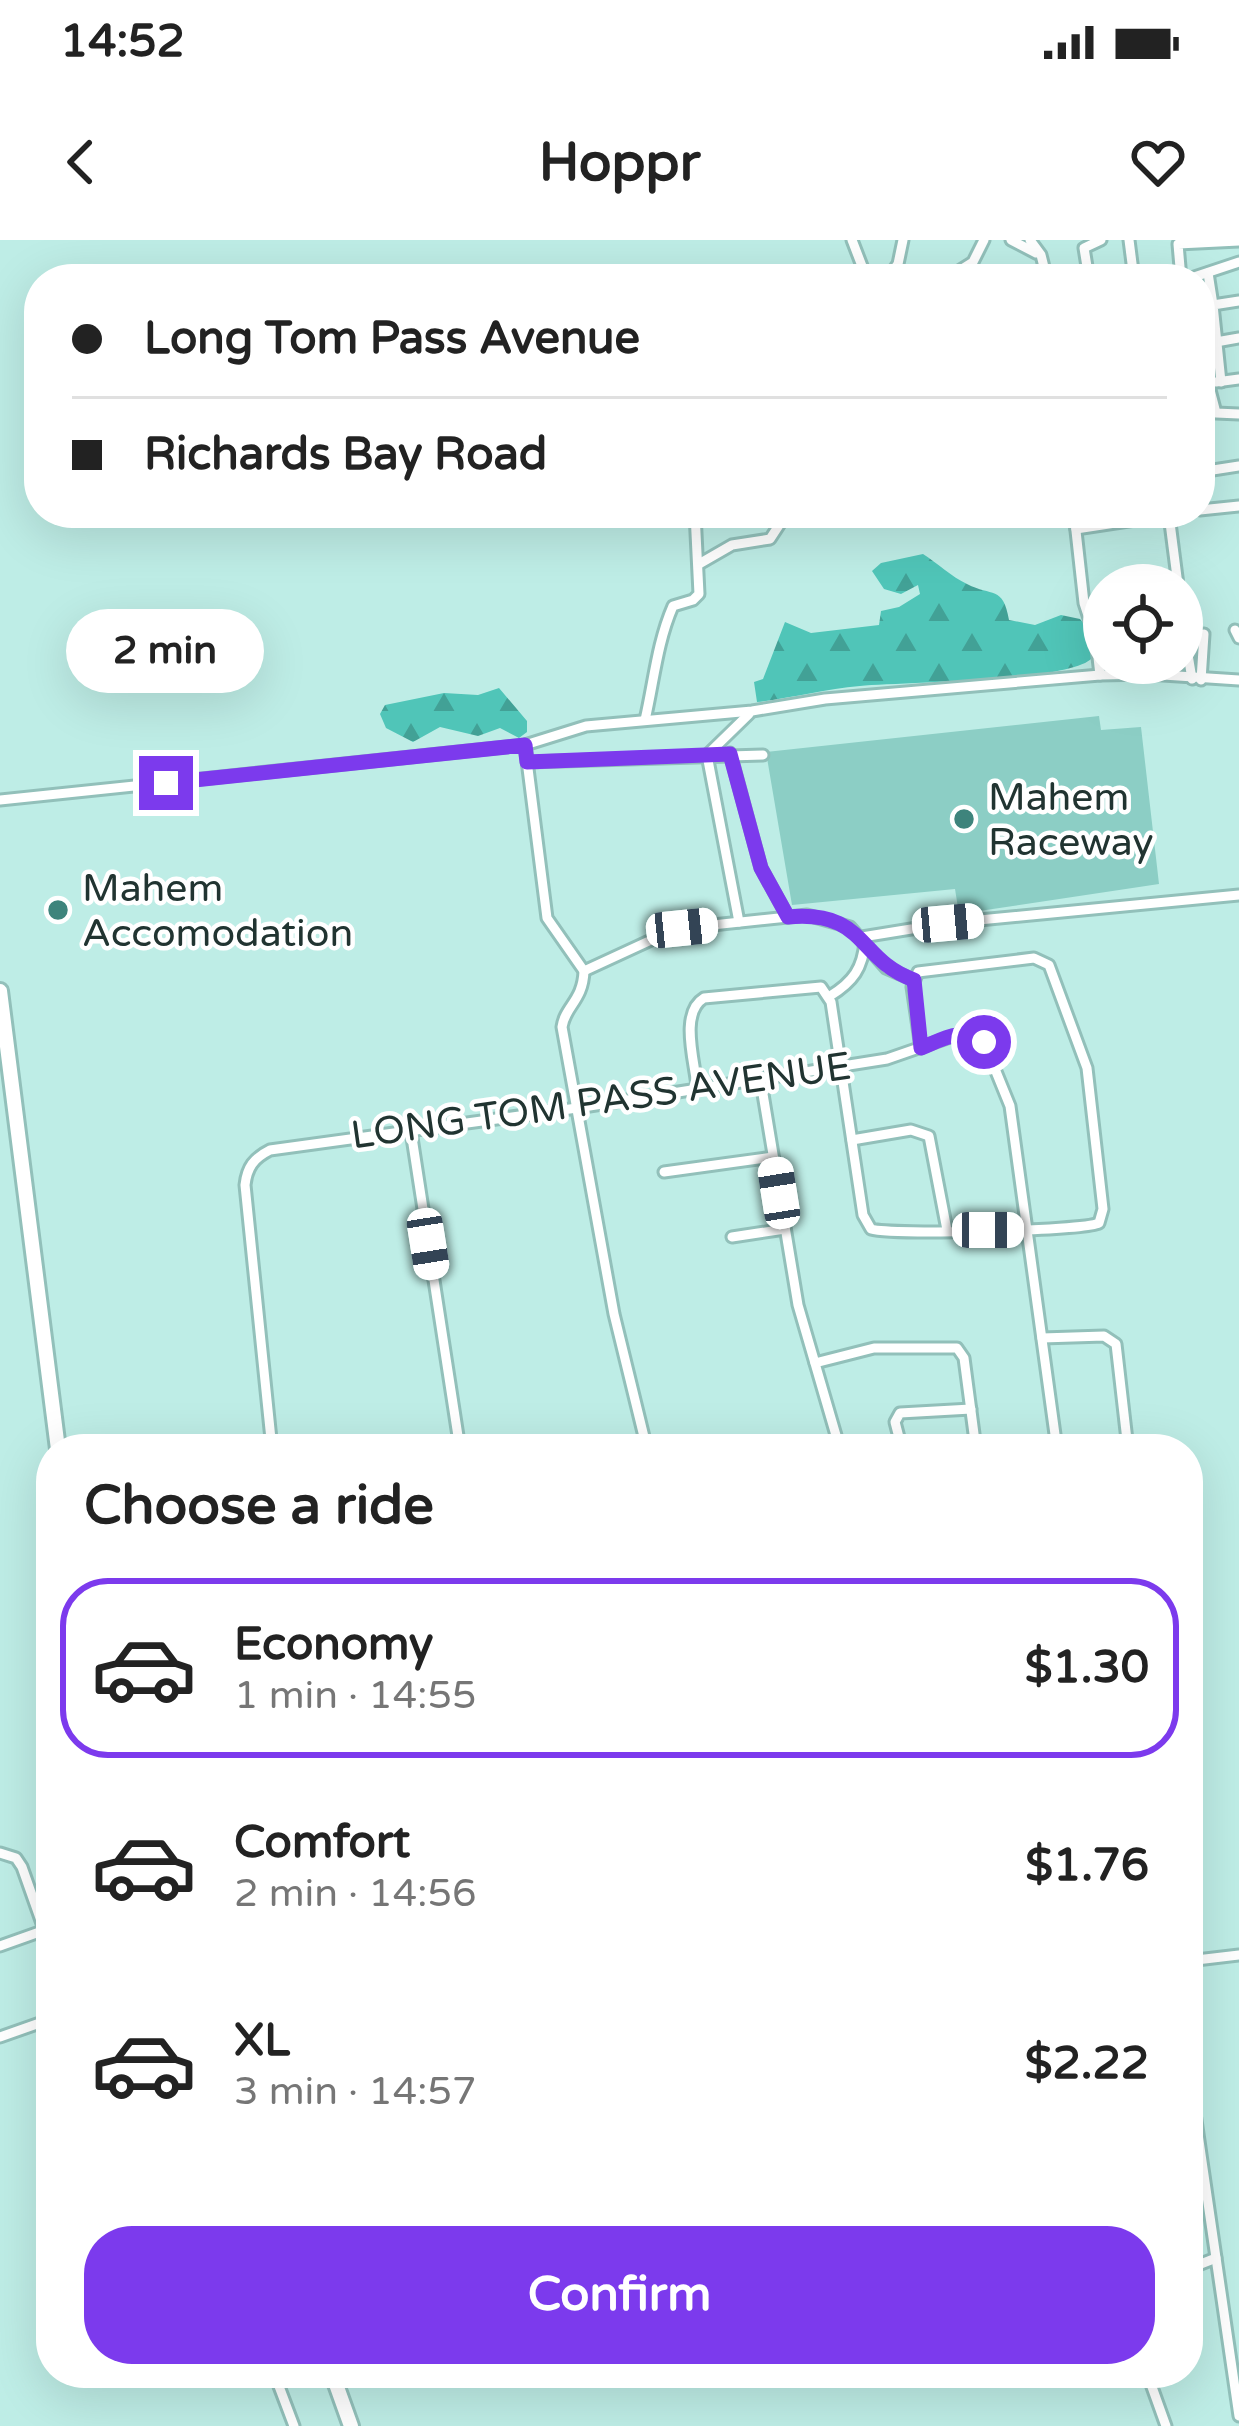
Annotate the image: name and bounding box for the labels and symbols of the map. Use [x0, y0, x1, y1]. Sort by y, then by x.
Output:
callout: 2 min [67, 609, 265, 693]
route end [139, 756, 193, 810]
place label: Mahem Raceway [988, 774, 1153, 866]
marker: Mahem Raceway [951, 806, 977, 832]
place label: Mahem Accomodation [82, 865, 353, 957]
marker: Mahem Accomodation [45, 897, 71, 923]
car [911, 902, 985, 944]
car [644, 906, 720, 950]
route start [957, 1015, 1011, 1069]
street label: LONG TOM PASS AVENUE [348, 1043, 854, 1159]
car [756, 1155, 802, 1231]
car [405, 1206, 451, 1282]
car [952, 1212, 1024, 1248]

